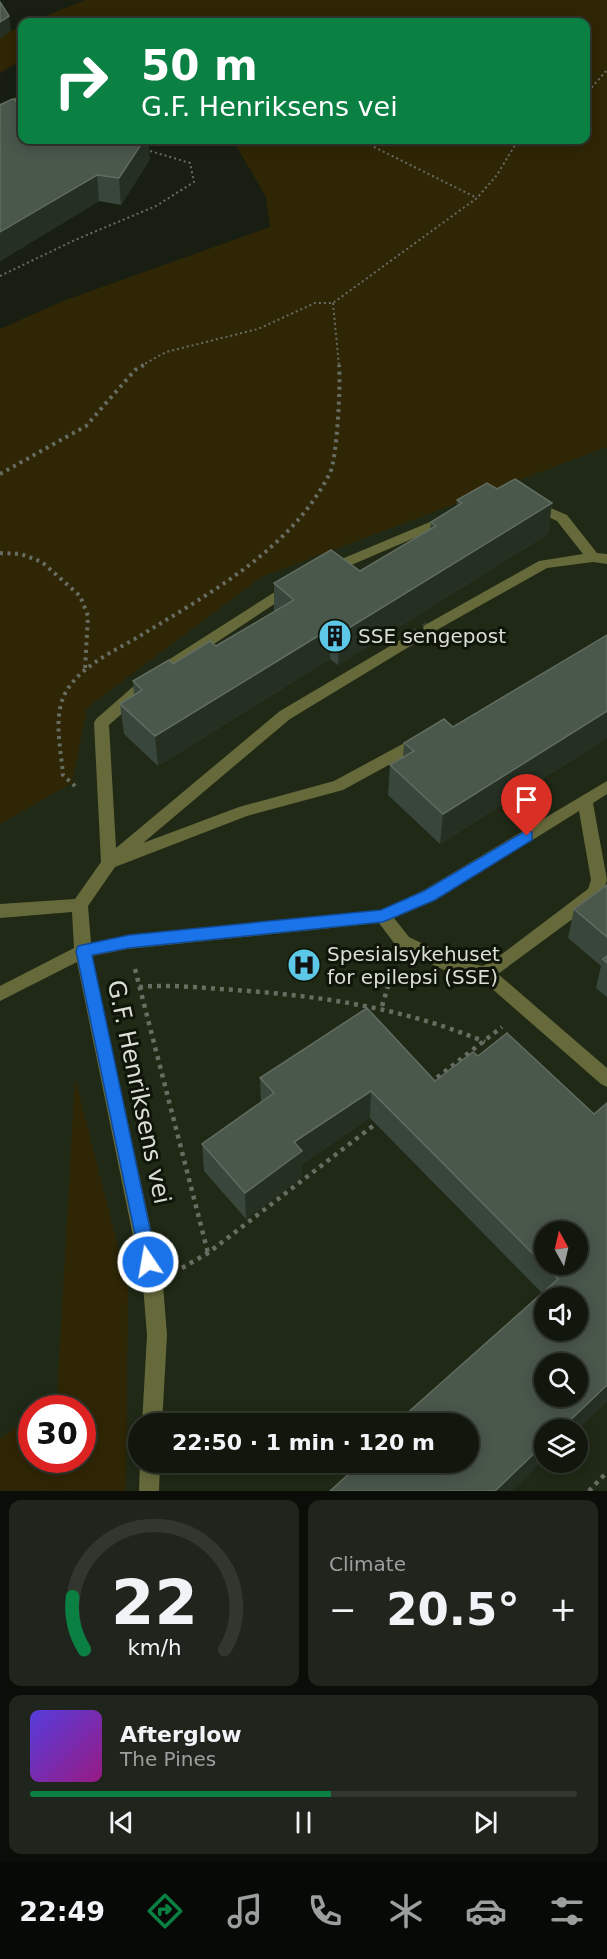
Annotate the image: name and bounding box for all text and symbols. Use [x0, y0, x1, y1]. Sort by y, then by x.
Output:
text: 50 m [141, 41, 258, 90]
icon: right [42, 42, 120, 120]
text: G.F. Henriksens vei [141, 91, 398, 122]
building icon: SSE sengepost [317, 618, 353, 654]
place label: SSE sengepost [358, 624, 506, 648]
pin [501, 774, 552, 836]
icon: arrive [510, 783, 543, 816]
place label: Spesialsykehuset for epilepsi (SSE) [327, 942, 500, 989]
hospital icon: Spesialsykehuset for epilepsi (SSE) [286, 947, 322, 983]
street label: G.F. Henriksens vei [102, 978, 176, 1206]
north arrow [534, 1221, 588, 1275]
map controls [534, 1221, 588, 1473]
position arrow [116, 1230, 180, 1294]
button: sound [534, 1287, 588, 1341]
button: search [534, 1353, 588, 1407]
speed limit sign: 30 [18, 1395, 96, 1473]
button: layers [534, 1419, 588, 1473]
text: 22:50 · 1 min · 120 m [172, 1430, 435, 1455]
text: Climate [329, 1552, 406, 1576]
text: 22 [111, 1566, 197, 1639]
text: 20.5° [386, 1583, 520, 1636]
text: − [329, 1590, 357, 1629]
text: + [549, 1590, 577, 1629]
text: km/h [127, 1635, 181, 1660]
text: Afterglow [120, 1722, 242, 1747]
text: The Pines [120, 1747, 216, 1771]
icon: previous [105, 1806, 138, 1839]
icon: pause [287, 1806, 320, 1839]
icon: next [469, 1806, 502, 1839]
icon: directions [144, 1890, 186, 1932]
icon: music [224, 1890, 266, 1932]
icon: phone [304, 1890, 346, 1932]
icon: climate [385, 1890, 427, 1932]
icon: car [465, 1890, 507, 1932]
icon: filters [546, 1890, 588, 1932]
text: 22:49 [19, 1896, 105, 1927]

